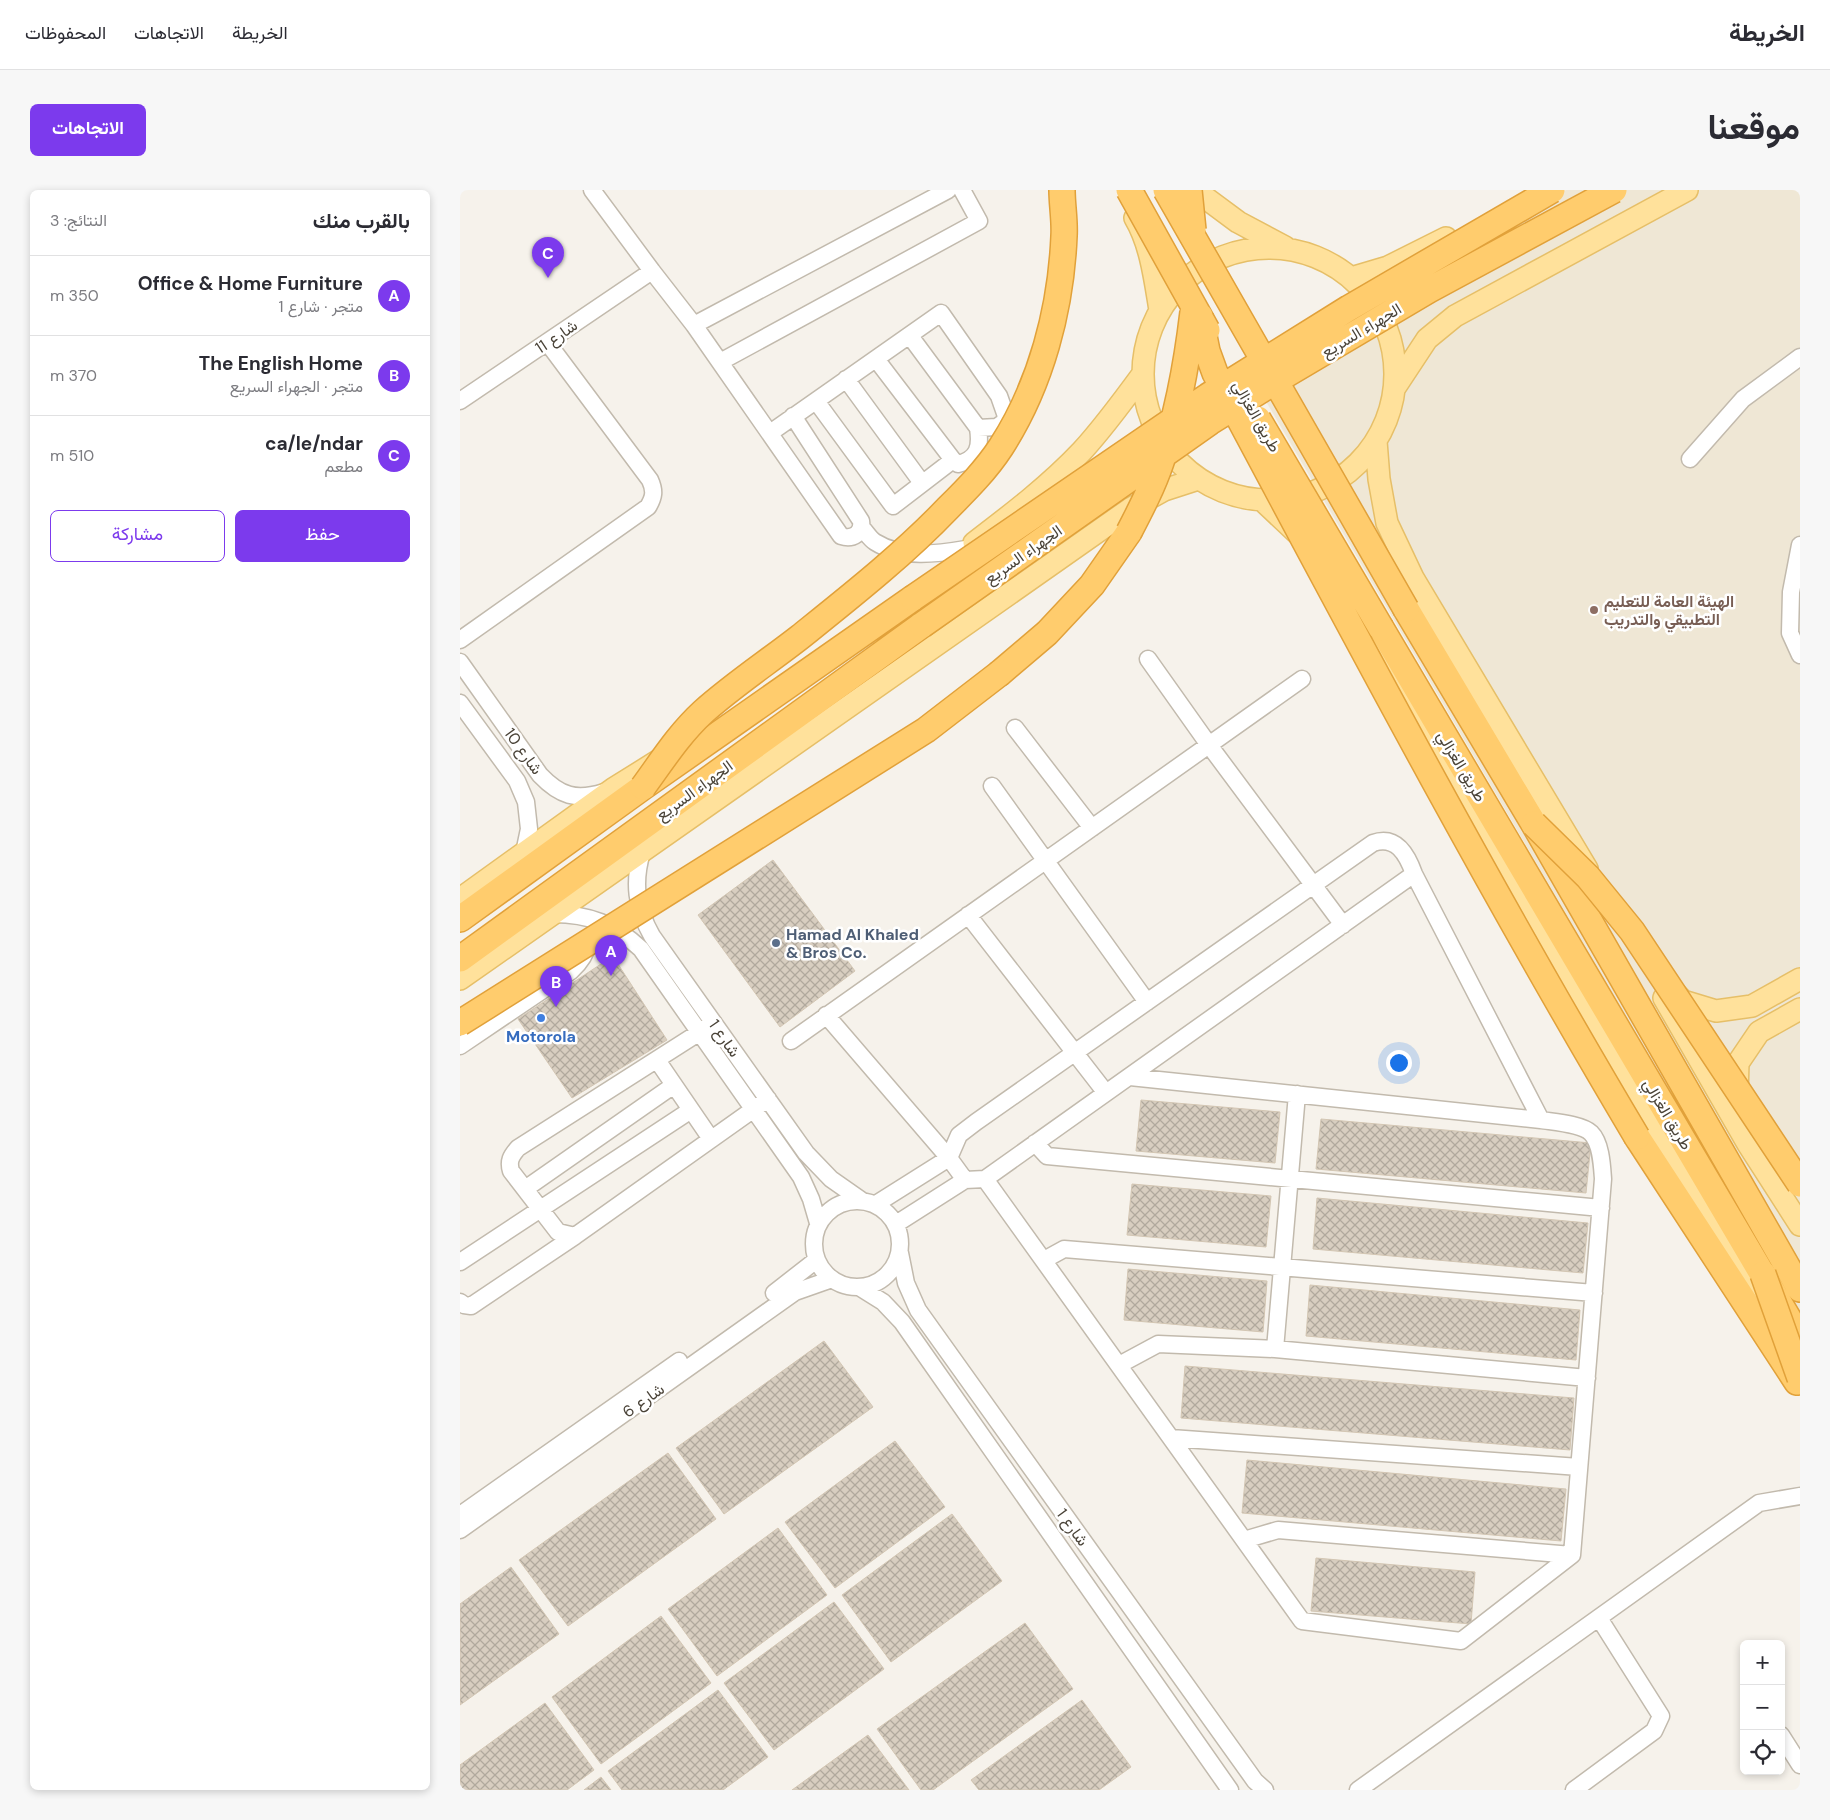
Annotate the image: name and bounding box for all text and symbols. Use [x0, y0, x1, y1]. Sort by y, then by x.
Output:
text: الخريطة [1729, 17, 1805, 48]
text: المحفوظات [25, 21, 106, 45]
text: الاتجاهات [134, 21, 204, 45]
text: الخريطة [232, 21, 288, 45]
button: الاتجاهات [30, 104, 146, 156]
text: موقعنا [1707, 104, 1800, 150]
text: بالقرب منك [313, 207, 410, 235]
text: النتائج: 3 [50, 210, 107, 231]
pin: C [532, 237, 564, 278]
text: Office & Home Furniture [138, 271, 363, 296]
text: 350 m [50, 285, 99, 306]
text: A [388, 285, 400, 306]
text: متجر · شارع 1 [279, 296, 363, 317]
street label: الجهراء السريع [1317, 298, 1406, 364]
street label: شارع 11 [531, 315, 582, 359]
text: The English Home [199, 351, 363, 376]
text: 370 m [50, 365, 97, 386]
text: B [389, 365, 399, 386]
text: متجر · الجهراء السريع [230, 376, 363, 397]
street label: طريق الغزالي [1225, 377, 1286, 457]
text: ca/le/ndar [265, 431, 363, 456]
text: 510 m [50, 445, 94, 466]
text: C [388, 445, 400, 466]
text: مطعم [324, 456, 363, 477]
button: مشاركة [50, 510, 225, 562]
button: حفظ [235, 510, 410, 562]
street label: الجهراء السريع [980, 520, 1067, 590]
place label: الهيئة العامة للتعليم التطبيقي والتدريب [1604, 591, 1734, 633]
marker: الهيئة العامة للتعليم التطبيقي والتدريب [1588, 604, 1600, 616]
street label: شارع 10 [499, 724, 547, 779]
street label: طريق الغزالي [1430, 727, 1491, 807]
street label: الجهراء السريع [652, 755, 738, 826]
place label: Hamad Al Khaled & Bros Co. [786, 924, 919, 963]
pin: A [595, 935, 627, 976]
marker: Hamad Al Khaled & Bros Co. [770, 937, 782, 949]
pin: B [540, 966, 572, 1007]
marker: Motorola [535, 1012, 547, 1024]
street label: شارع 1 [703, 1015, 745, 1062]
place label: Motorola [506, 1026, 576, 1047]
your location [1386, 1050, 1412, 1076]
street label: طريق الغزالي [1636, 1075, 1697, 1155]
street label: شارع 6 [618, 1378, 669, 1423]
street label: شارع 1 [1051, 1504, 1093, 1551]
map controls [1740, 1640, 1785, 1775]
button: + [1740, 1640, 1785, 1685]
button: − [1740, 1685, 1785, 1730]
button: locate [1740, 1730, 1785, 1775]

